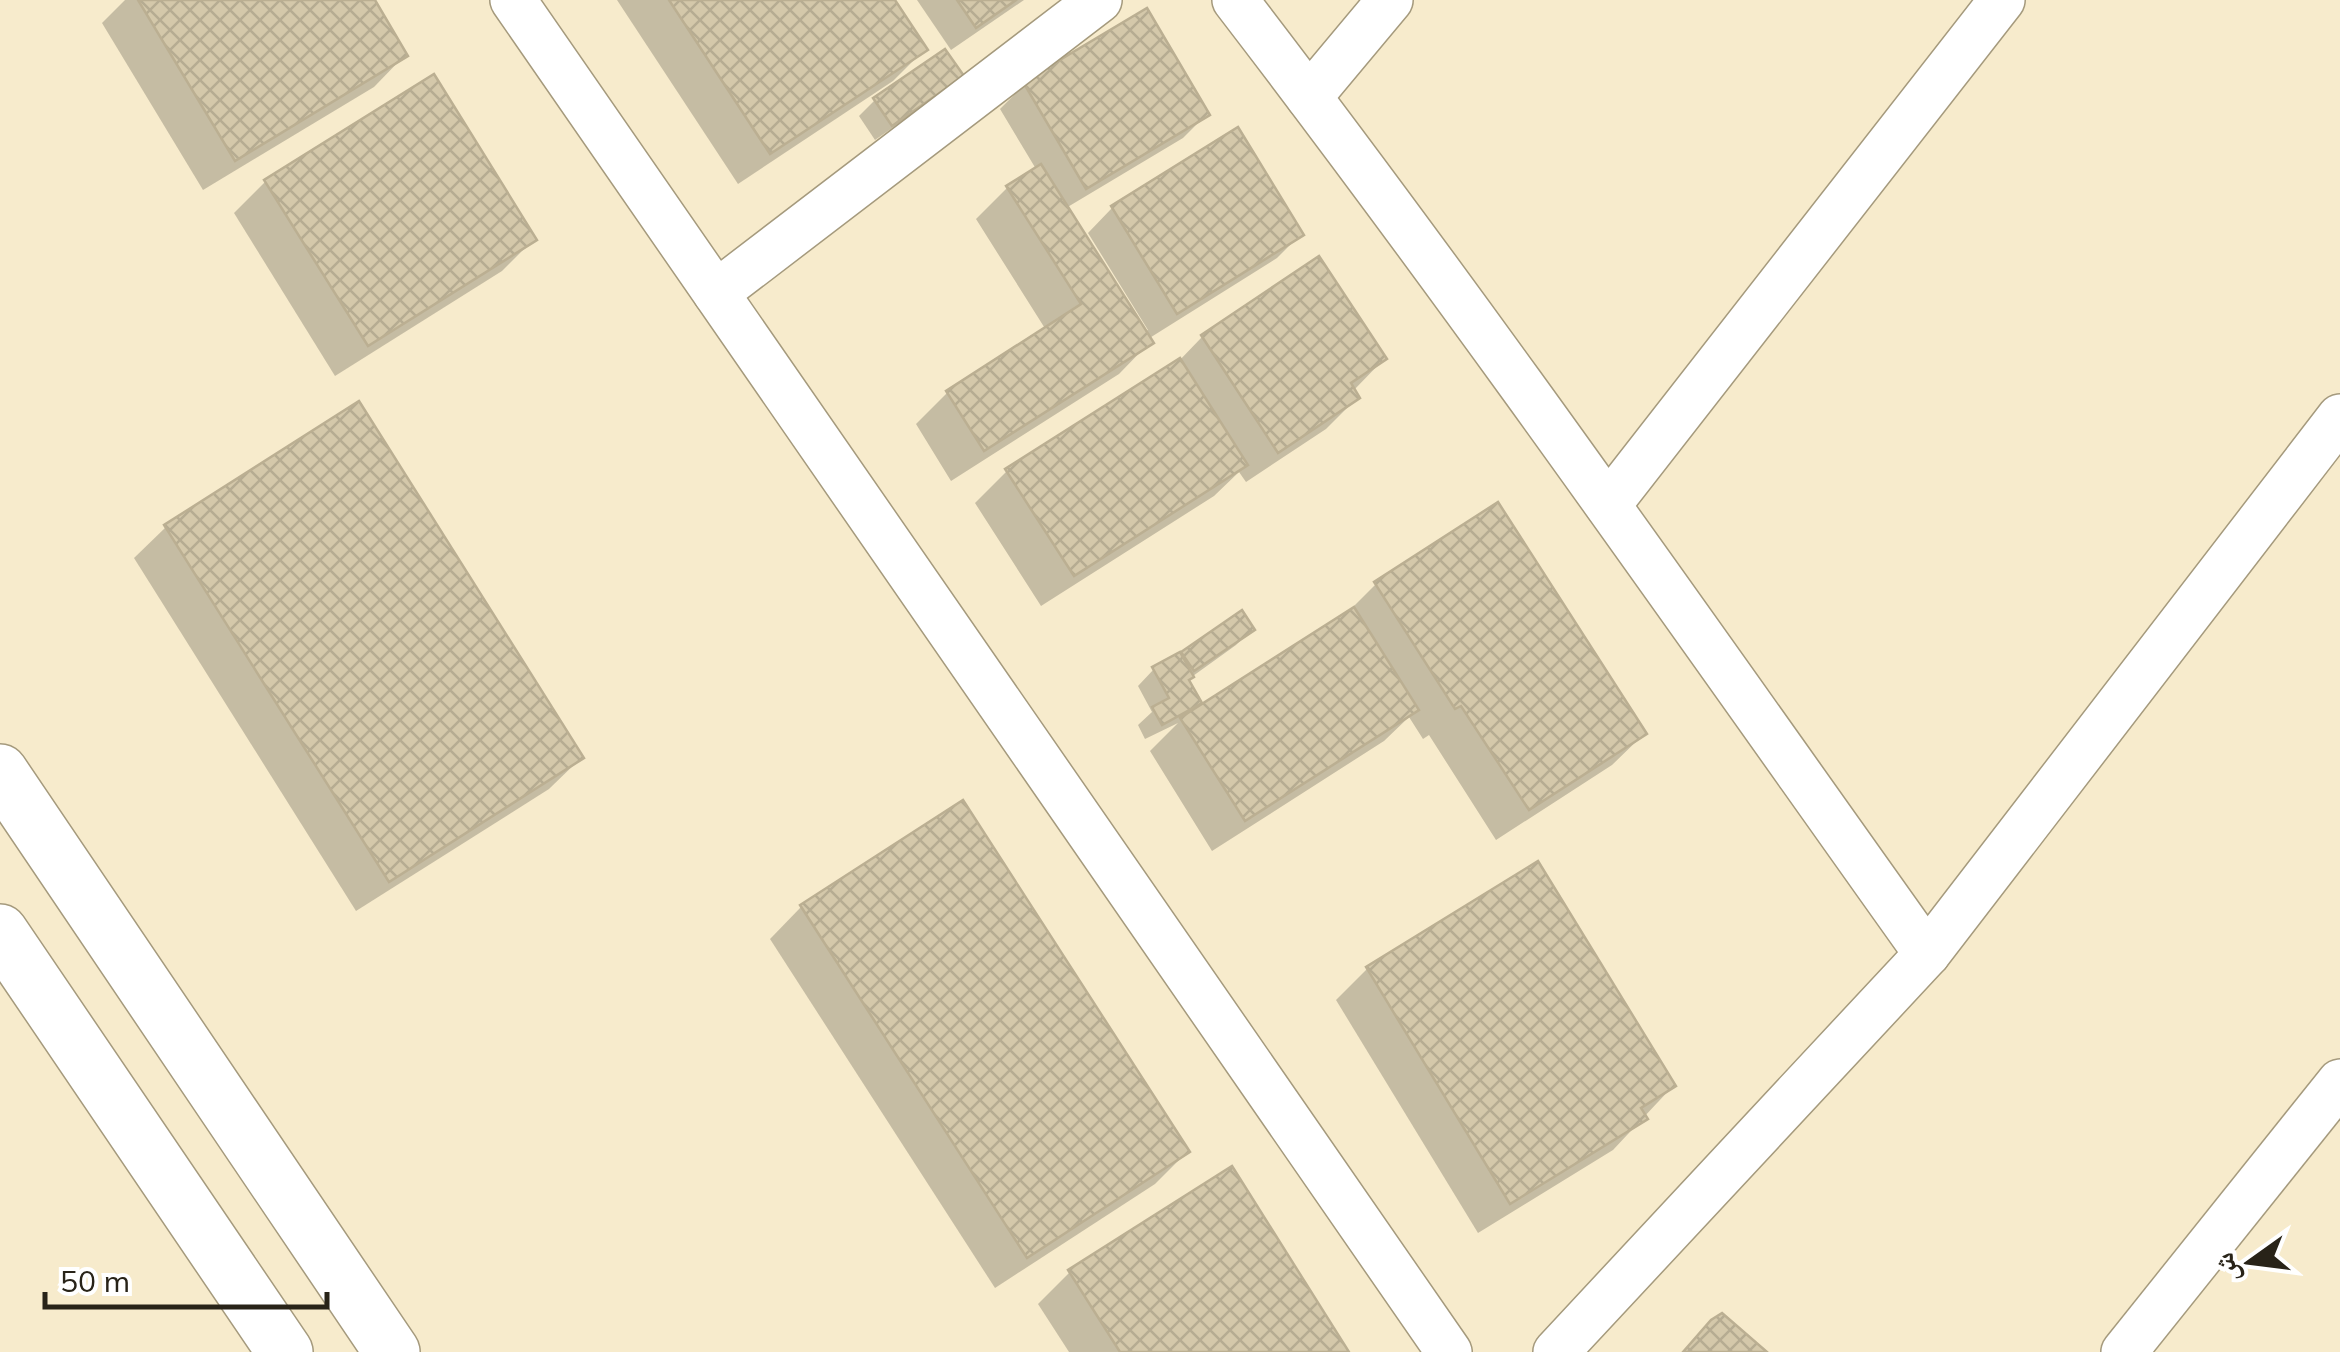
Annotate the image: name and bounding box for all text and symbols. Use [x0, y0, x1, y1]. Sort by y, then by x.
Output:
north arrow [2200, 1212, 2300, 1312]
scale bar [45, 1247, 328, 1309]
text: ش [2205, 1250, 2246, 1287]
text: 50 m [60, 1262, 130, 1300]

